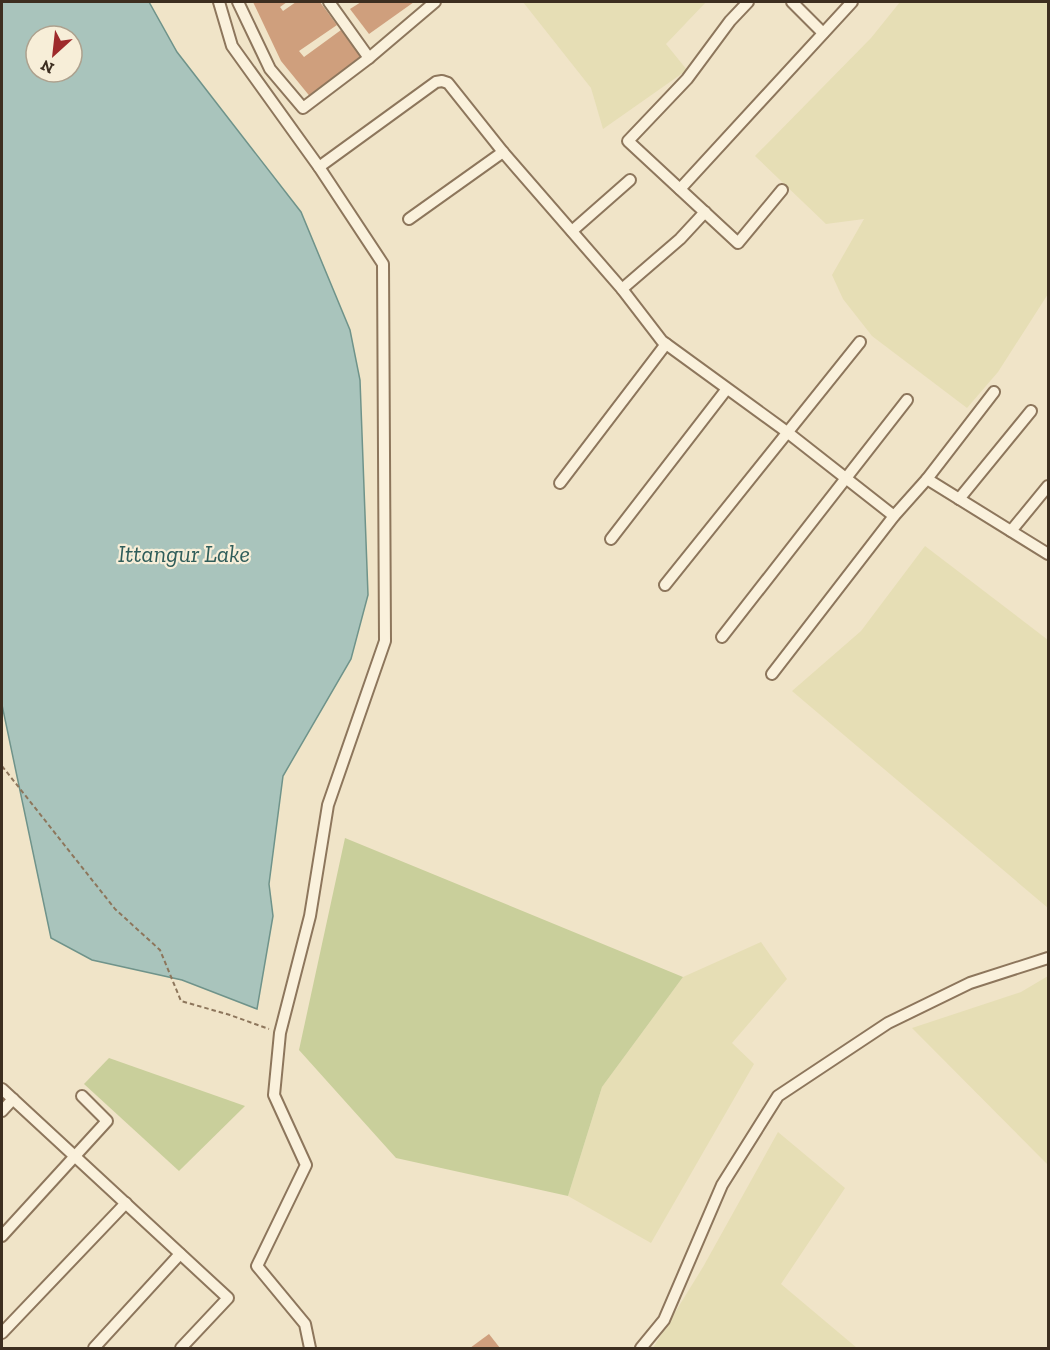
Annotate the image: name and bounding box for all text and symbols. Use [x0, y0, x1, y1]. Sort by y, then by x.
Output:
north arrow [24, 24, 84, 84]
text: N [38, 56, 57, 78]
water label: Ittangur Lake [118, 539, 250, 568]

